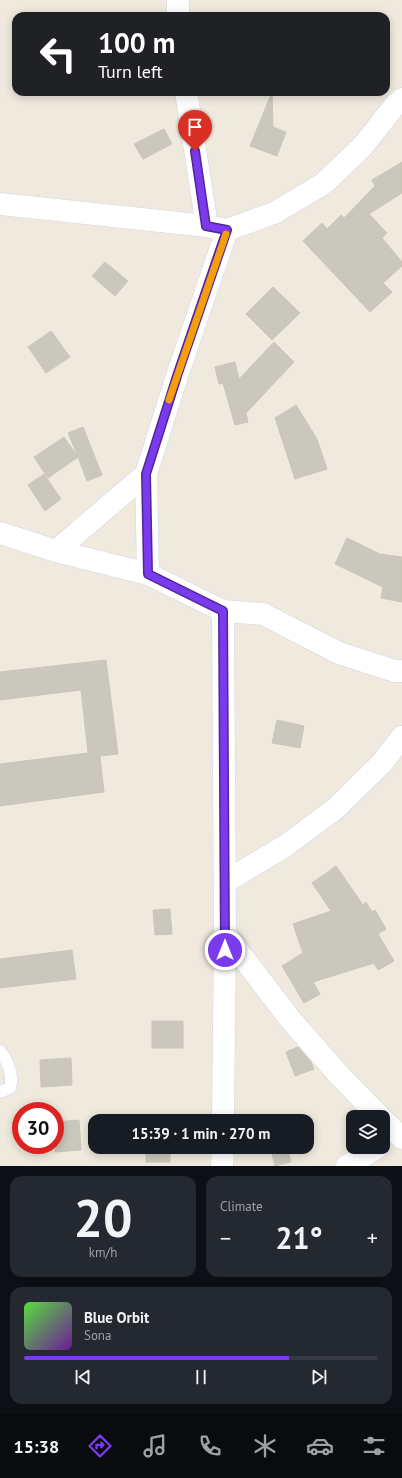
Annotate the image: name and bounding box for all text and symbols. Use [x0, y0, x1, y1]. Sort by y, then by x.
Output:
text: 100 m [98, 24, 175, 61]
icon: left [32, 28, 84, 80]
text: Turn left [98, 60, 163, 83]
pin [178, 110, 212, 151]
icon: arrive [184, 116, 206, 138]
position arrow [204, 929, 246, 971]
speed limit sign: 30 [12, 1102, 64, 1154]
map controls [346, 1110, 390, 1154]
button: layers [346, 1110, 390, 1154]
text: 15:39 · 1 min · 270 m [132, 1124, 270, 1143]
text: 20 [74, 1184, 132, 1251]
text: Climate [220, 1198, 263, 1215]
text: 21° [275, 1218, 323, 1257]
text: − [220, 1224, 231, 1252]
text: + [367, 1224, 378, 1252]
text: km/h [89, 1244, 117, 1261]
text: Blue Orbit [84, 1308, 149, 1327]
text: Sona [84, 1327, 111, 1344]
icon: previous [72, 1366, 94, 1388]
icon: pause [190, 1366, 212, 1388]
icon: next [308, 1366, 330, 1388]
icon: directions [86, 1432, 114, 1460]
icon: music [141, 1432, 169, 1460]
icon: phone [196, 1432, 224, 1460]
icon: climate [251, 1432, 279, 1460]
icon: car [306, 1432, 334, 1460]
icon: filters [360, 1432, 388, 1460]
text: 15:38 [13, 1435, 59, 1458]

